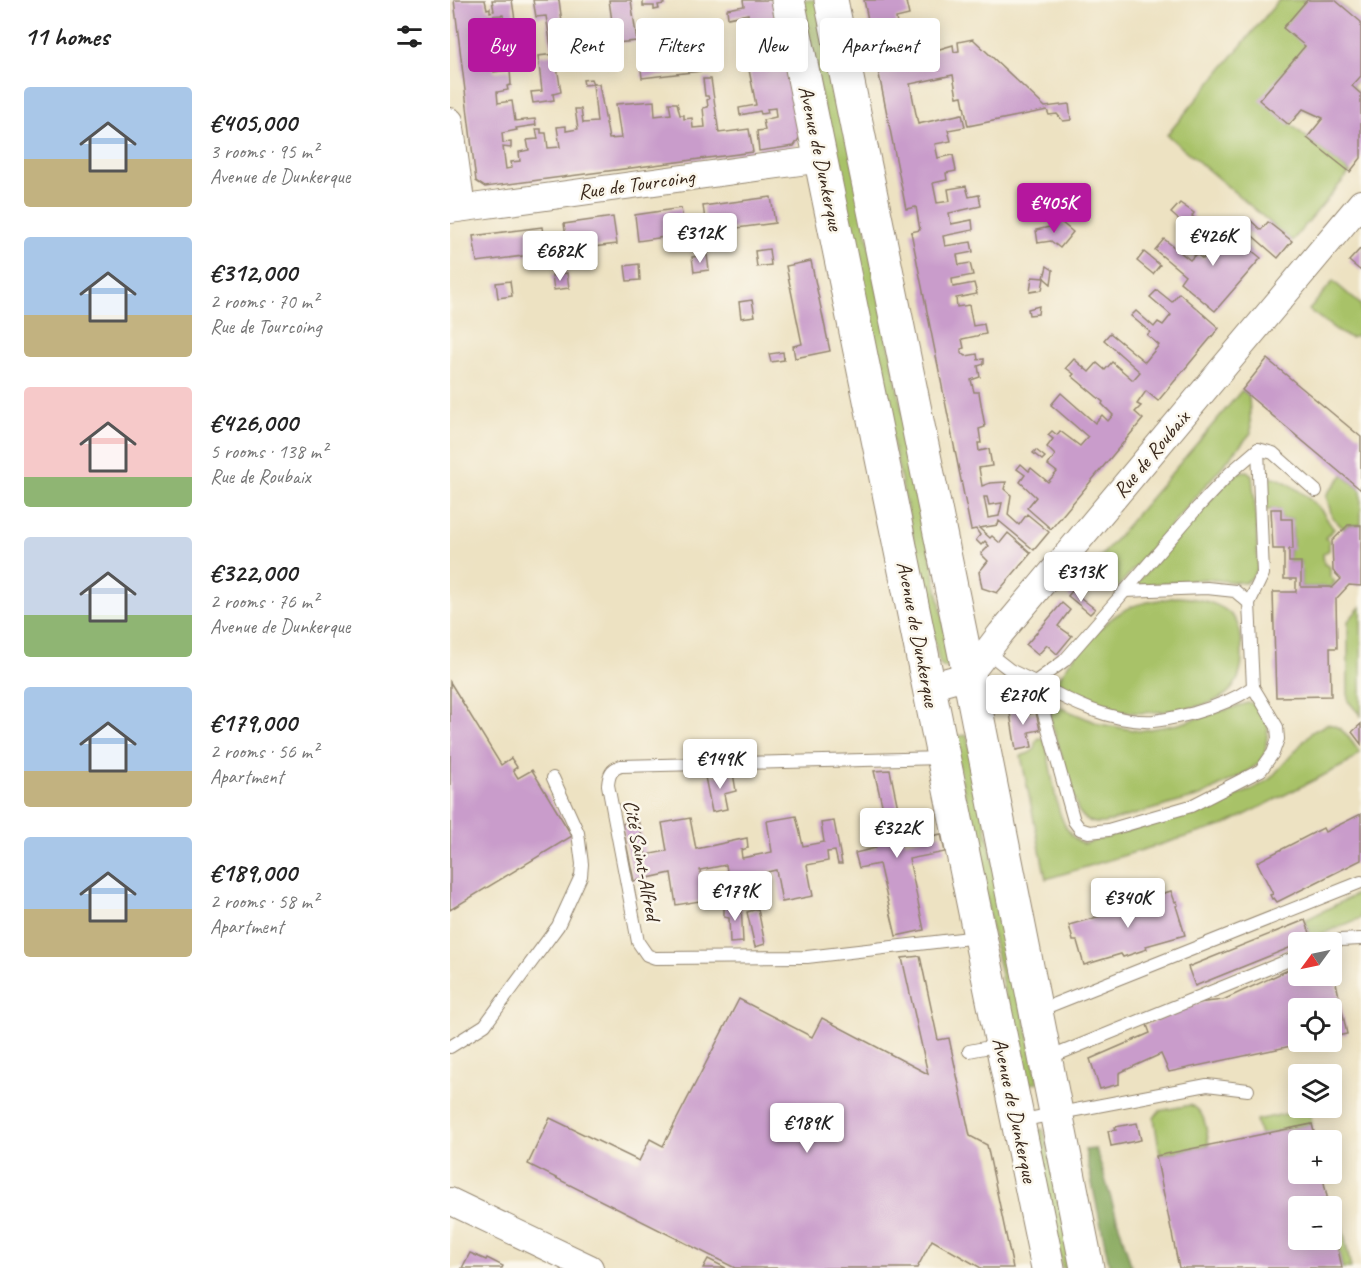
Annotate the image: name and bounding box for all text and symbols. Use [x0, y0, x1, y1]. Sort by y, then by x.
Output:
chip: Buy [468, 18, 536, 72]
chip: Rent [548, 18, 624, 72]
chip: Filters [636, 18, 724, 72]
chip: New [736, 18, 808, 72]
chip: Apartment [820, 18, 940, 72]
text: 11 homes [24, 20, 109, 53]
icon: filters [393, 20, 426, 53]
street label: Avenue de Dunkerque [793, 83, 849, 234]
text: €405,000 [210, 106, 297, 139]
icon: home [72, 111, 144, 183]
text: 3 rooms · 95 m² [210, 139, 318, 164]
street label: Rue de Tourcoing [576, 163, 697, 205]
text: Avenue de Dunkerque [210, 164, 350, 189]
pin: €405K [1012, 183, 1096, 234]
text: €405K [1031, 190, 1077, 215]
pin: €312K [658, 213, 742, 264]
pin: €426K [1171, 216, 1255, 267]
text: €312K [677, 220, 723, 245]
text: €426K [1190, 223, 1236, 248]
pin: €682K [518, 231, 602, 282]
text: €682K [537, 238, 583, 263]
text: €312,000 [210, 256, 297, 289]
icon: home [72, 261, 144, 333]
text: 2 rooms · 70 m² [210, 289, 318, 314]
text: Rue de Tourcoing [210, 314, 321, 339]
street label: Rue de Roubaix [1107, 404, 1196, 503]
text: €426,000 [210, 406, 298, 439]
icon: home [72, 411, 144, 483]
text: 5 rooms · 138 m² [210, 439, 327, 464]
text: Rue de Roubaix [210, 464, 311, 489]
pin: €313K [1039, 552, 1123, 603]
text: €322,000 [210, 556, 297, 589]
street label: Avenue de Dunkerque [891, 559, 945, 710]
text: €313K [1058, 559, 1104, 584]
icon: home [72, 561, 144, 633]
text: 2 rooms · 76 m² [210, 589, 318, 614]
text: Avenue de Dunkerque [210, 614, 350, 639]
pin: €270K [981, 675, 1065, 726]
text: €270K [1000, 682, 1046, 707]
text: €179,000 [210, 706, 297, 739]
icon: home [72, 711, 144, 783]
text: 2 rooms · 56 m² [210, 739, 318, 764]
pin: €149K [678, 739, 762, 790]
text: €149K [697, 746, 743, 771]
text: Apartment [210, 764, 283, 789]
street label: Cité Saint-Alfred [618, 798, 667, 926]
pin: €322K [855, 808, 939, 859]
text: €322K [874, 815, 920, 840]
text: €189,000 [210, 856, 297, 889]
icon: home [72, 861, 144, 933]
pin: €179K [693, 871, 777, 922]
text: €179K [712, 878, 758, 903]
pin: €340K [1086, 878, 1170, 929]
text: €340K [1105, 885, 1151, 910]
text: 2 rooms · 58 m² [210, 889, 318, 914]
text: Apartment [210, 914, 283, 939]
north arrow [1288, 932, 1342, 986]
map controls [1288, 932, 1342, 1250]
button: locate [1288, 998, 1342, 1052]
street label: Avenue de Dunkerque [987, 1035, 1043, 1186]
button: layers [1288, 1064, 1342, 1118]
pin: €189K [765, 1103, 849, 1154]
text: €189K [784, 1110, 830, 1135]
button: + [1288, 1130, 1342, 1184]
button: − [1288, 1196, 1342, 1250]

